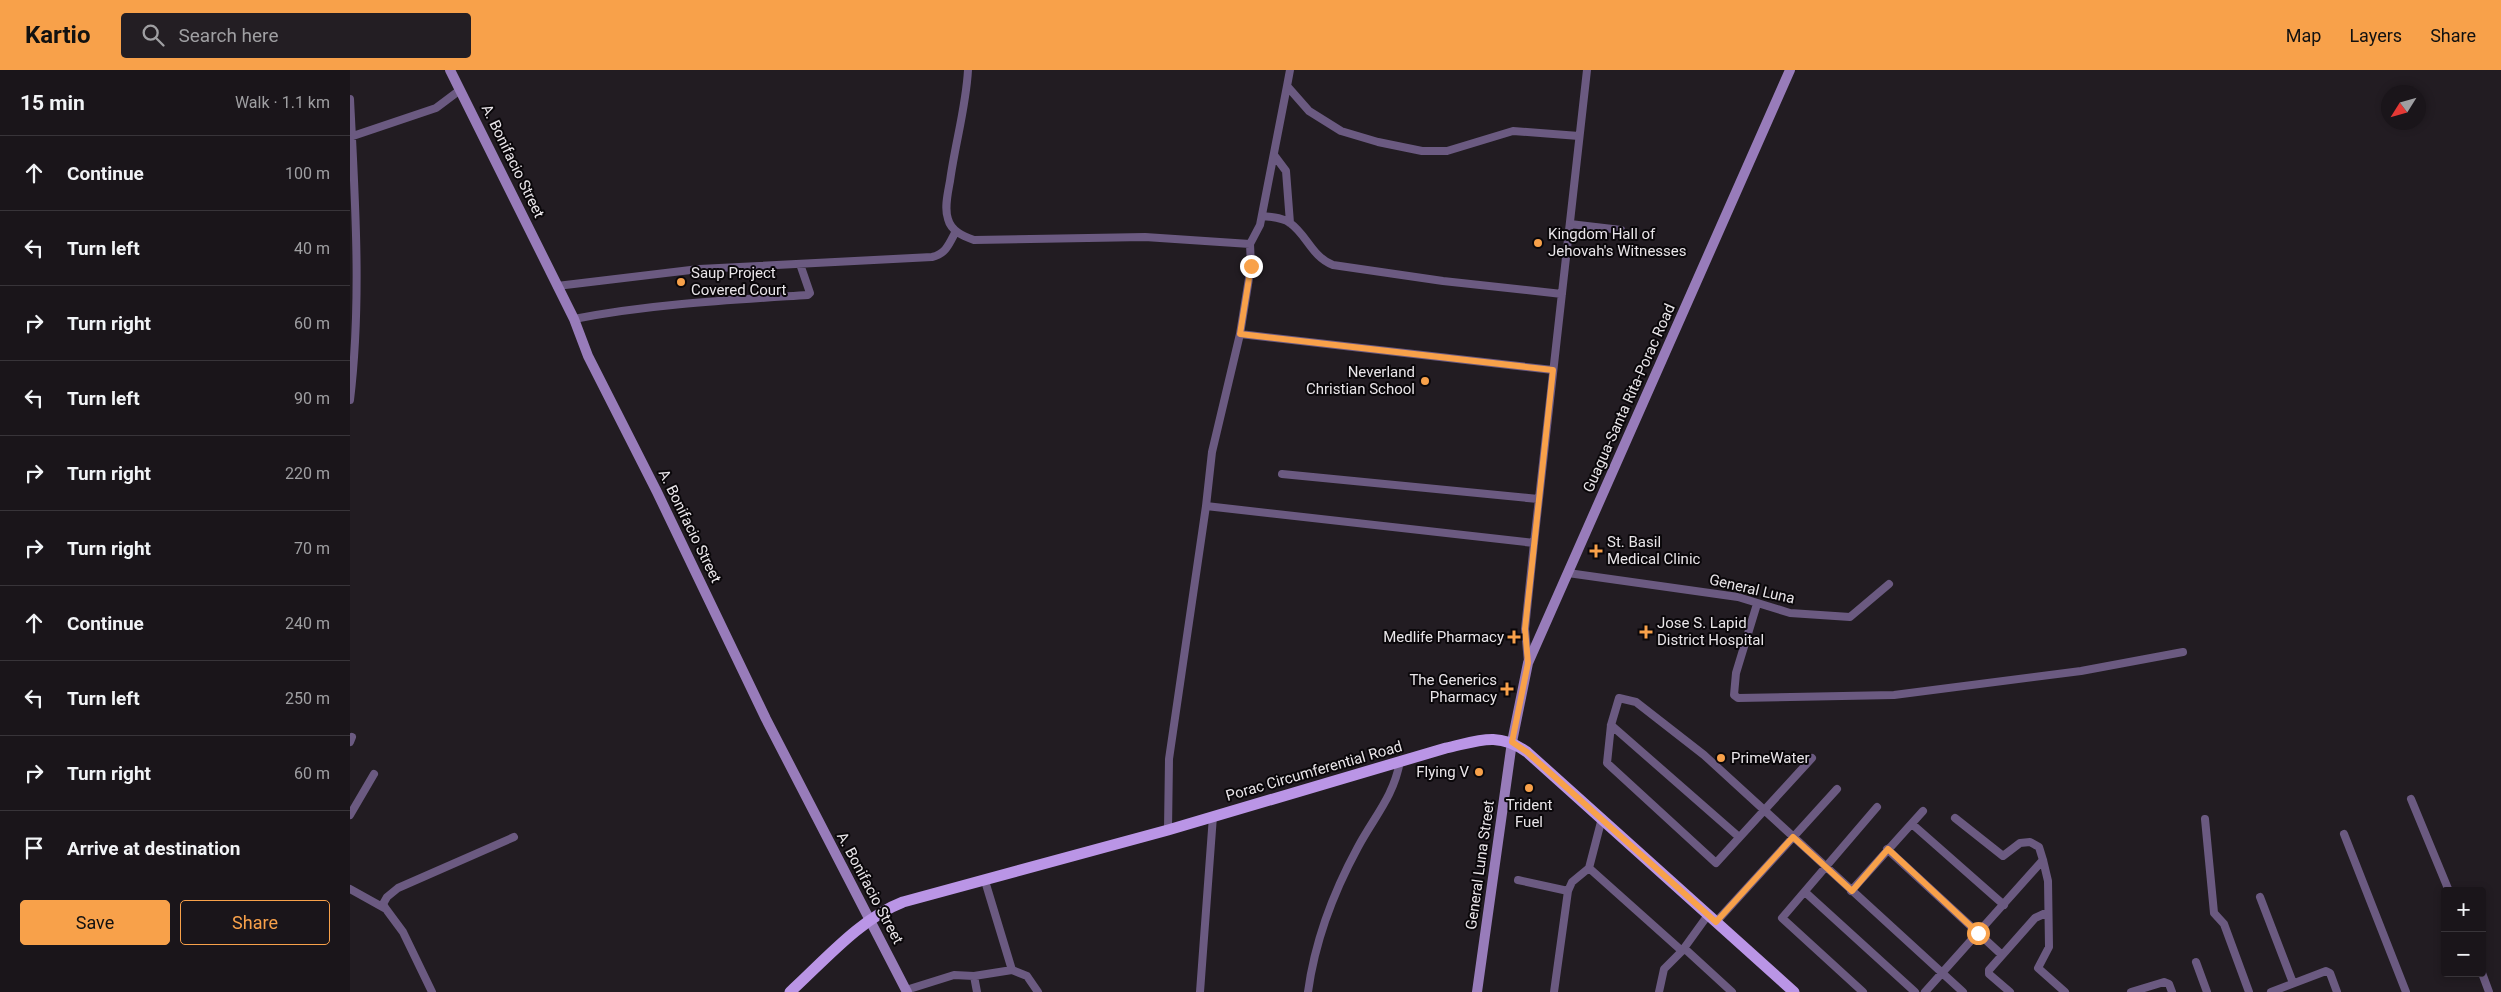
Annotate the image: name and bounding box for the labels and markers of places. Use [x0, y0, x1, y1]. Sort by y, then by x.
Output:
place label: Kingdom Hall of Jehovah's Witnesses [1548, 225, 1687, 260]
marker: Kingdom Hall of Jehovah's Witnesses [1532, 237, 1544, 249]
place label: Saup Project Covered Court [691, 264, 786, 299]
marker: Saup Project Covered Court [675, 276, 687, 288]
place label: Neverland Christian School [1306, 363, 1415, 398]
marker: Neverland Christian School [1419, 375, 1431, 387]
place label: St. Basil Medical Clinic [1607, 533, 1701, 568]
marker: St. Basil Medical Clinic [1589, 544, 1603, 558]
place label: Jose S. Lapid District Hospital [1657, 614, 1764, 649]
marker: Jose S. Lapid District Hospital [1639, 625, 1653, 639]
place label: Medlife Pharmacy [1383, 628, 1504, 646]
marker: Medlife Pharmacy [1508, 631, 1520, 643]
place label: The Generics Pharmacy [1409, 671, 1497, 706]
marker: The Generics Pharmacy [1501, 683, 1513, 695]
place label: PrimeWater [1731, 749, 1809, 767]
marker: PrimeWater [1715, 752, 1727, 764]
place label: Flying V [1416, 763, 1469, 781]
marker: Flying V [1473, 766, 1485, 778]
marker: Trident Fuel [1523, 782, 1535, 794]
place label: Trident Fuel [1506, 796, 1552, 831]

